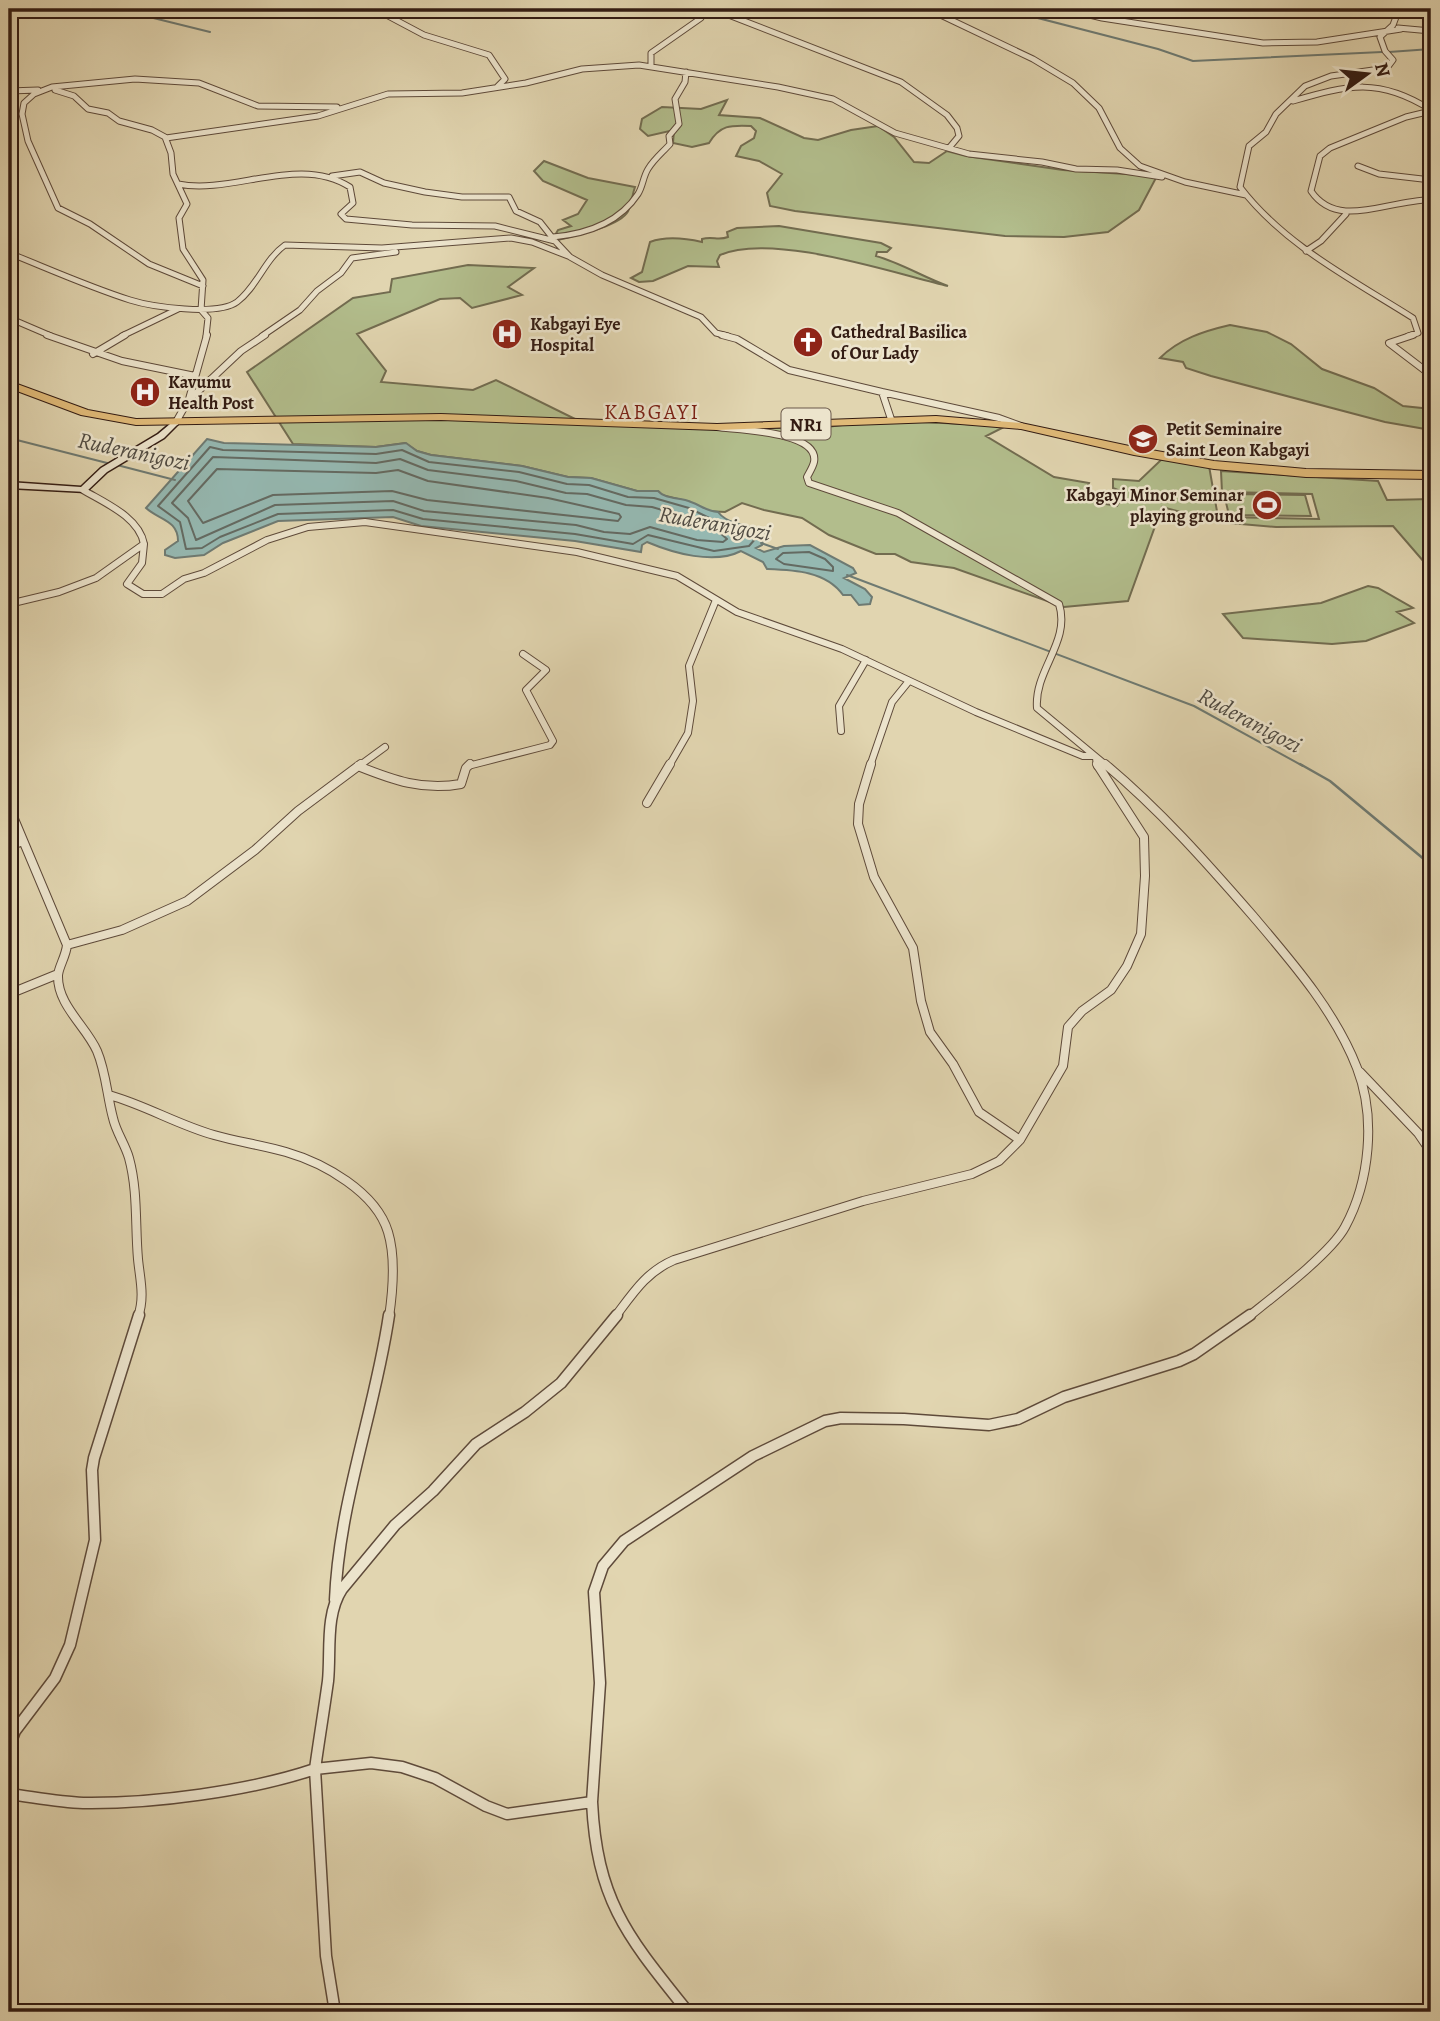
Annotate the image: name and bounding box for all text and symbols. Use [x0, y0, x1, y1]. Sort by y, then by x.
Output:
north arrow [1332, 38, 1402, 108]
text: N [1368, 60, 1397, 80]
place label: Kabgayi Eye Hospital [530, 312, 621, 357]
hospital icon: Kabgayi Eye Hospital [490, 317, 524, 351]
place label: Cathedral Basilica of Our Lady [831, 320, 967, 365]
church icon: Cathedral Basilica of Our Lady [791, 325, 825, 359]
place label: Kavumu Health Post [168, 370, 254, 415]
hospital icon: Kavumu Health Post [128, 375, 162, 409]
district label: KABGAYI [604, 398, 700, 426]
road number: NR1 [782, 408, 830, 440]
place label: Petit Seminaire Saint Leon Kabgayi [1166, 417, 1310, 462]
school or university icon: Petit Seminaire Saint Leon Kabgayi [1126, 422, 1160, 456]
water label: Ruderanigozi [75, 425, 193, 478]
place label: Kabgayi Minor Seminar playing ground [1066, 483, 1245, 528]
sports icon: Kabgayi Minor Seminar playing ground [1250, 488, 1284, 522]
water label: Ruderanigozi [656, 498, 773, 549]
water label: Ruderanigozi [1192, 680, 1307, 761]

